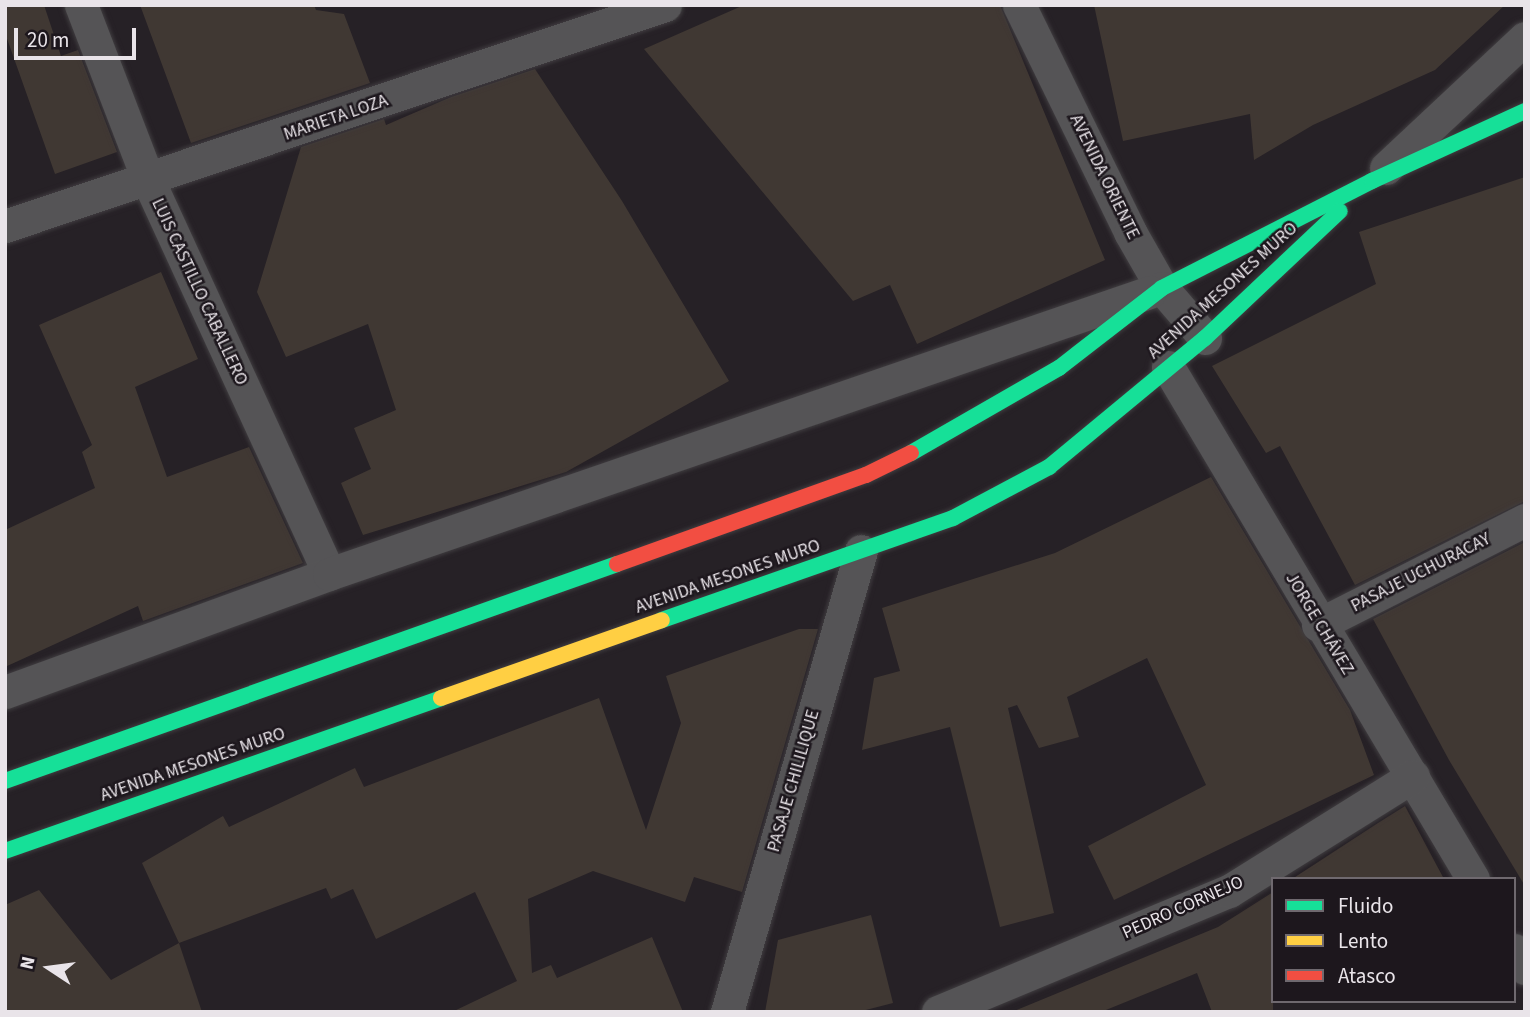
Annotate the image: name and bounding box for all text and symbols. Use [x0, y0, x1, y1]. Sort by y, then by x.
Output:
scale bar [18, 14, 140, 58]
text: 20 m [27, 25, 69, 55]
street label: MARIETA LOZA [281, 90, 391, 146]
street label: AVENIDA ORIENTE [1064, 111, 1144, 243]
street label: LUIS CASTILLO CABALLERO [146, 195, 252, 389]
street label: AVENIDA MESONES MURO [1144, 218, 1302, 364]
street label: PASAJE UCHURACAY [1348, 529, 1494, 617]
street label: AVENIDA MESONES MURO [633, 535, 823, 619]
street label: JORGE CHÁVEZ [1280, 569, 1358, 679]
street label: PASAJE CHILILIQUE [763, 707, 825, 855]
street label: AVENIDA MESONES MURO [98, 723, 288, 807]
street label: PEDRO CORNEJO [1119, 872, 1247, 944]
legend [1271, 877, 1516, 1003]
text: Fluido [1338, 891, 1393, 921]
text: Lento [1338, 926, 1388, 956]
north arrow [14, 933, 84, 1003]
text: N [13, 954, 43, 972]
text: Atasco [1338, 961, 1396, 991]

